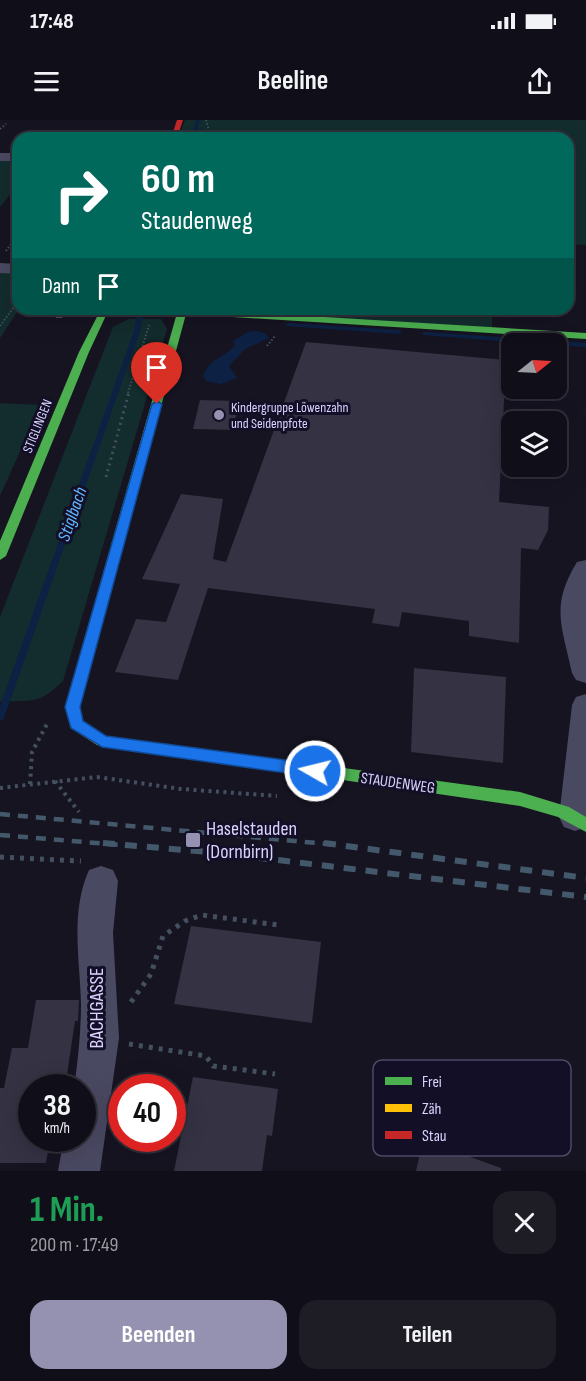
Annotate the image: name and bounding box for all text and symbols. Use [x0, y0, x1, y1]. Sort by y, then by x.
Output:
text: 17:48 [30, 8, 74, 35]
icon: menu [30, 65, 63, 98]
text: Beeline [258, 65, 328, 97]
icon: share [523, 65, 556, 98]
text: 60 m [141, 154, 215, 205]
icon: right [42, 156, 120, 234]
text: Staudenweg [141, 205, 253, 237]
icon: arrive [92, 270, 125, 303]
text: Dann [42, 273, 80, 300]
north arrow [501, 333, 567, 399]
map controls [501, 333, 567, 477]
pin [131, 342, 182, 404]
icon: arrive [140, 351, 173, 384]
street label: STIGLINGEN [19, 397, 56, 456]
place label: Kindergruppe Löwenzahn und Seidenpfote [231, 399, 349, 432]
marker: Kindergruppe Löwenzahn und Seidenpfote [212, 408, 226, 422]
button: layers [501, 411, 567, 477]
water label: Stiglbach [53, 484, 92, 544]
position arrow [283, 739, 347, 803]
street label: STAUDENWEG [359, 769, 436, 798]
place label: Haselstauden (Dornbirn) [206, 817, 297, 864]
marker: Haselstauden (Dornbirn) [184, 831, 202, 849]
street label: BACHGASSE [85, 968, 109, 1048]
legend [373, 1060, 571, 1156]
text: Frei [422, 1073, 442, 1092]
speed limit sign: 40 [108, 1074, 186, 1152]
text: 38 [43, 1088, 71, 1124]
text: Zäh [422, 1100, 441, 1119]
text: km/h [44, 1119, 70, 1138]
text: Stau [422, 1127, 447, 1146]
text: 1 Min. [30, 1189, 104, 1232]
button: close [493, 1191, 556, 1254]
text: 200 m · 17:49 [30, 1233, 118, 1257]
button: Beenden [30, 1300, 287, 1369]
button: Teilen [299, 1300, 556, 1369]

